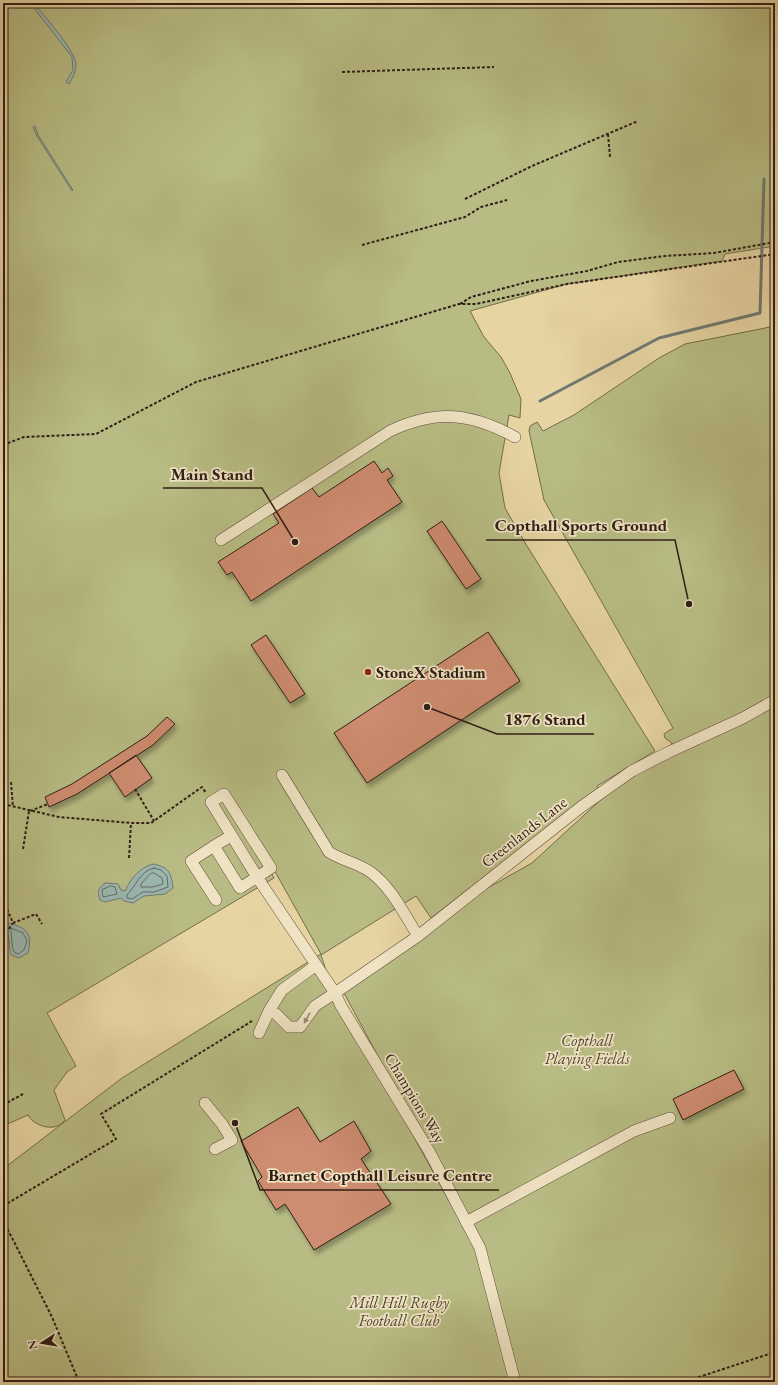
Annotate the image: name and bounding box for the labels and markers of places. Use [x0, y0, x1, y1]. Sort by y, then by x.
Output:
callout: Main Stand [163, 459, 262, 488]
callout: Copthall Sports Ground [486, 511, 675, 540]
place label: StoneX Stadium [376, 662, 486, 683]
marker: StoneX Stadium [363, 667, 373, 677]
callout: 1876 Stand [497, 705, 594, 734]
callout: Barnet Copthall Leisure Centre [260, 1161, 499, 1190]

